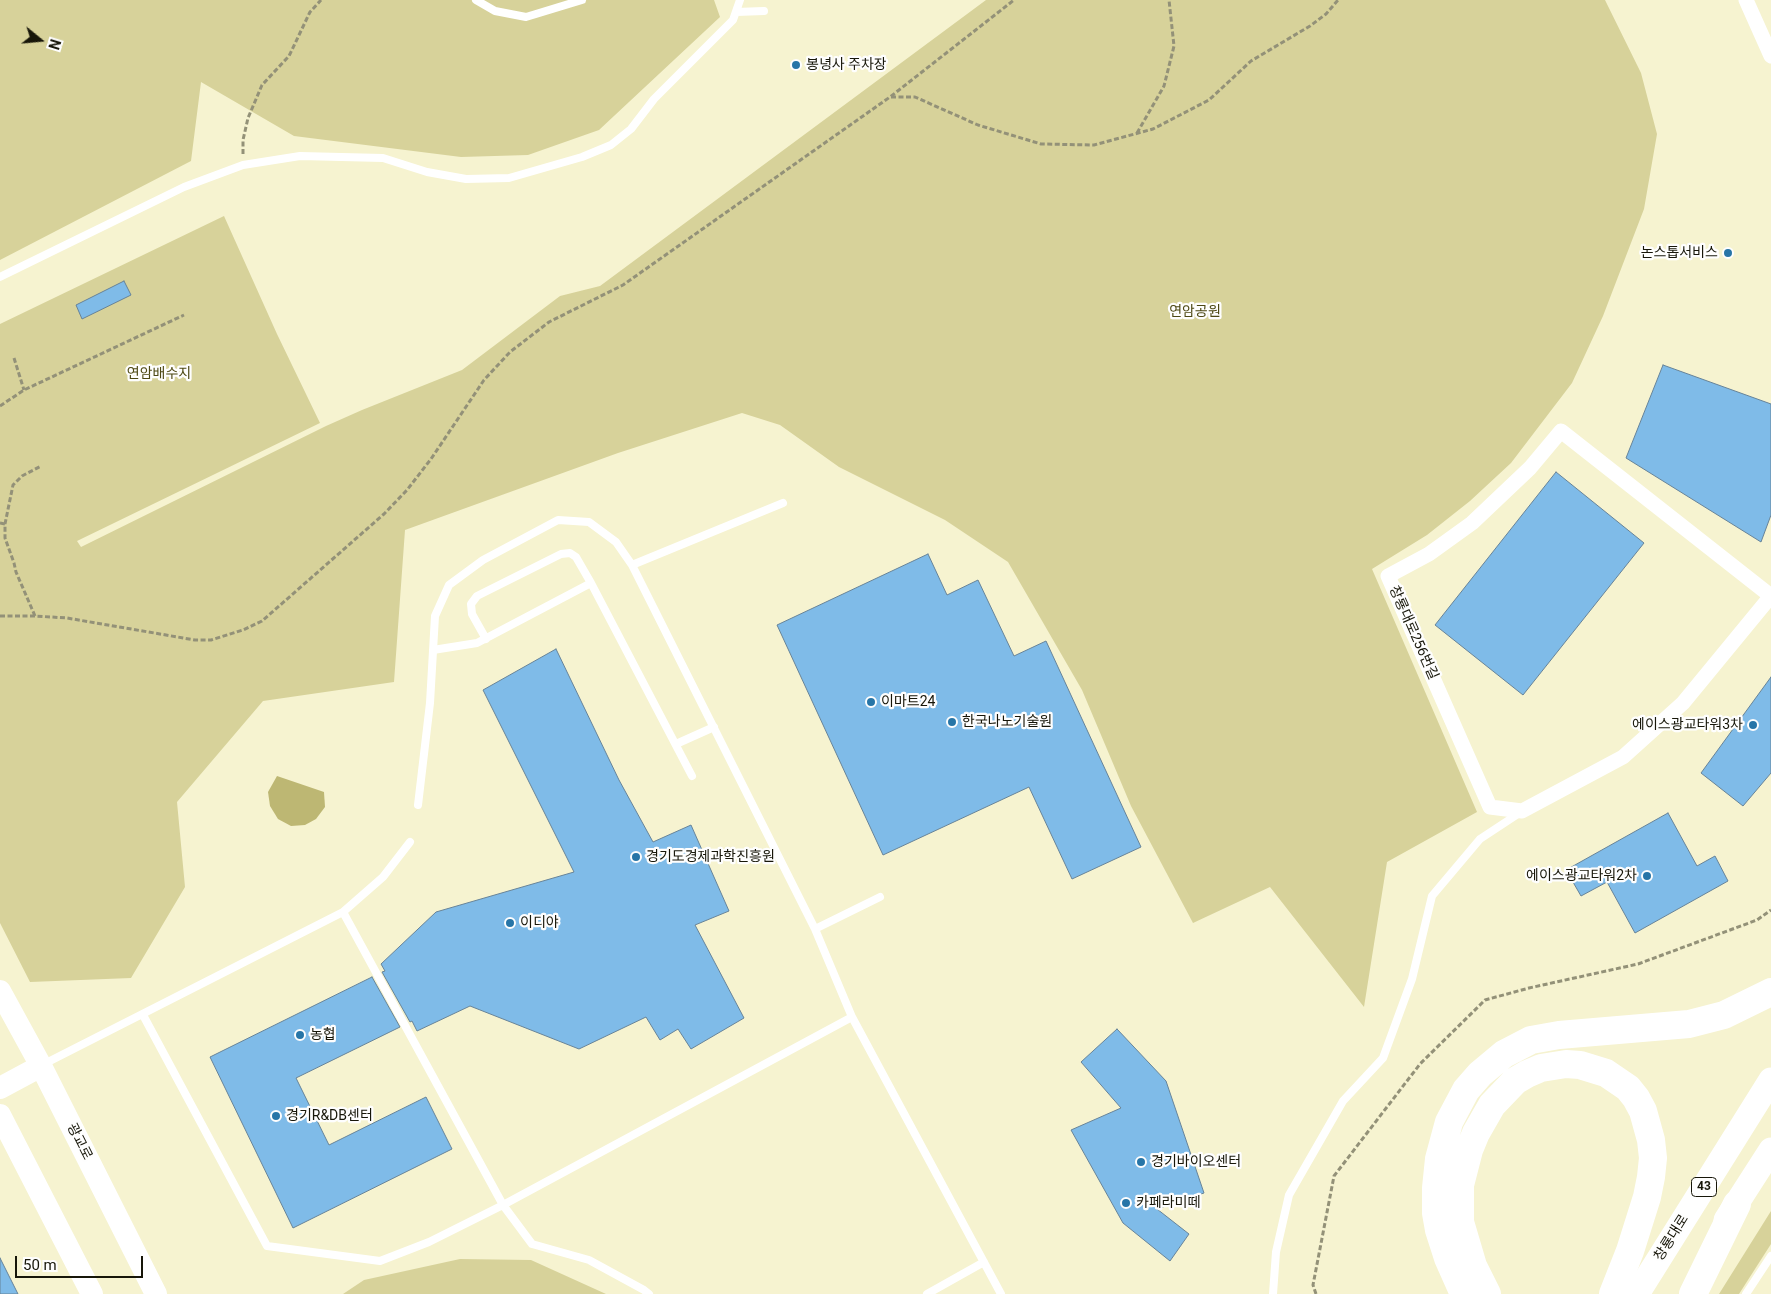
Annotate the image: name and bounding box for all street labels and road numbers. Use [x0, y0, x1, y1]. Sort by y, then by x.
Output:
street label: 창룡대로256번길 [1385, 584, 1441, 682]
street label: 광교로 [63, 1121, 95, 1163]
road number: 43 [1692, 1178, 1716, 1196]
street label: 창룡대로 [1651, 1212, 1693, 1264]

